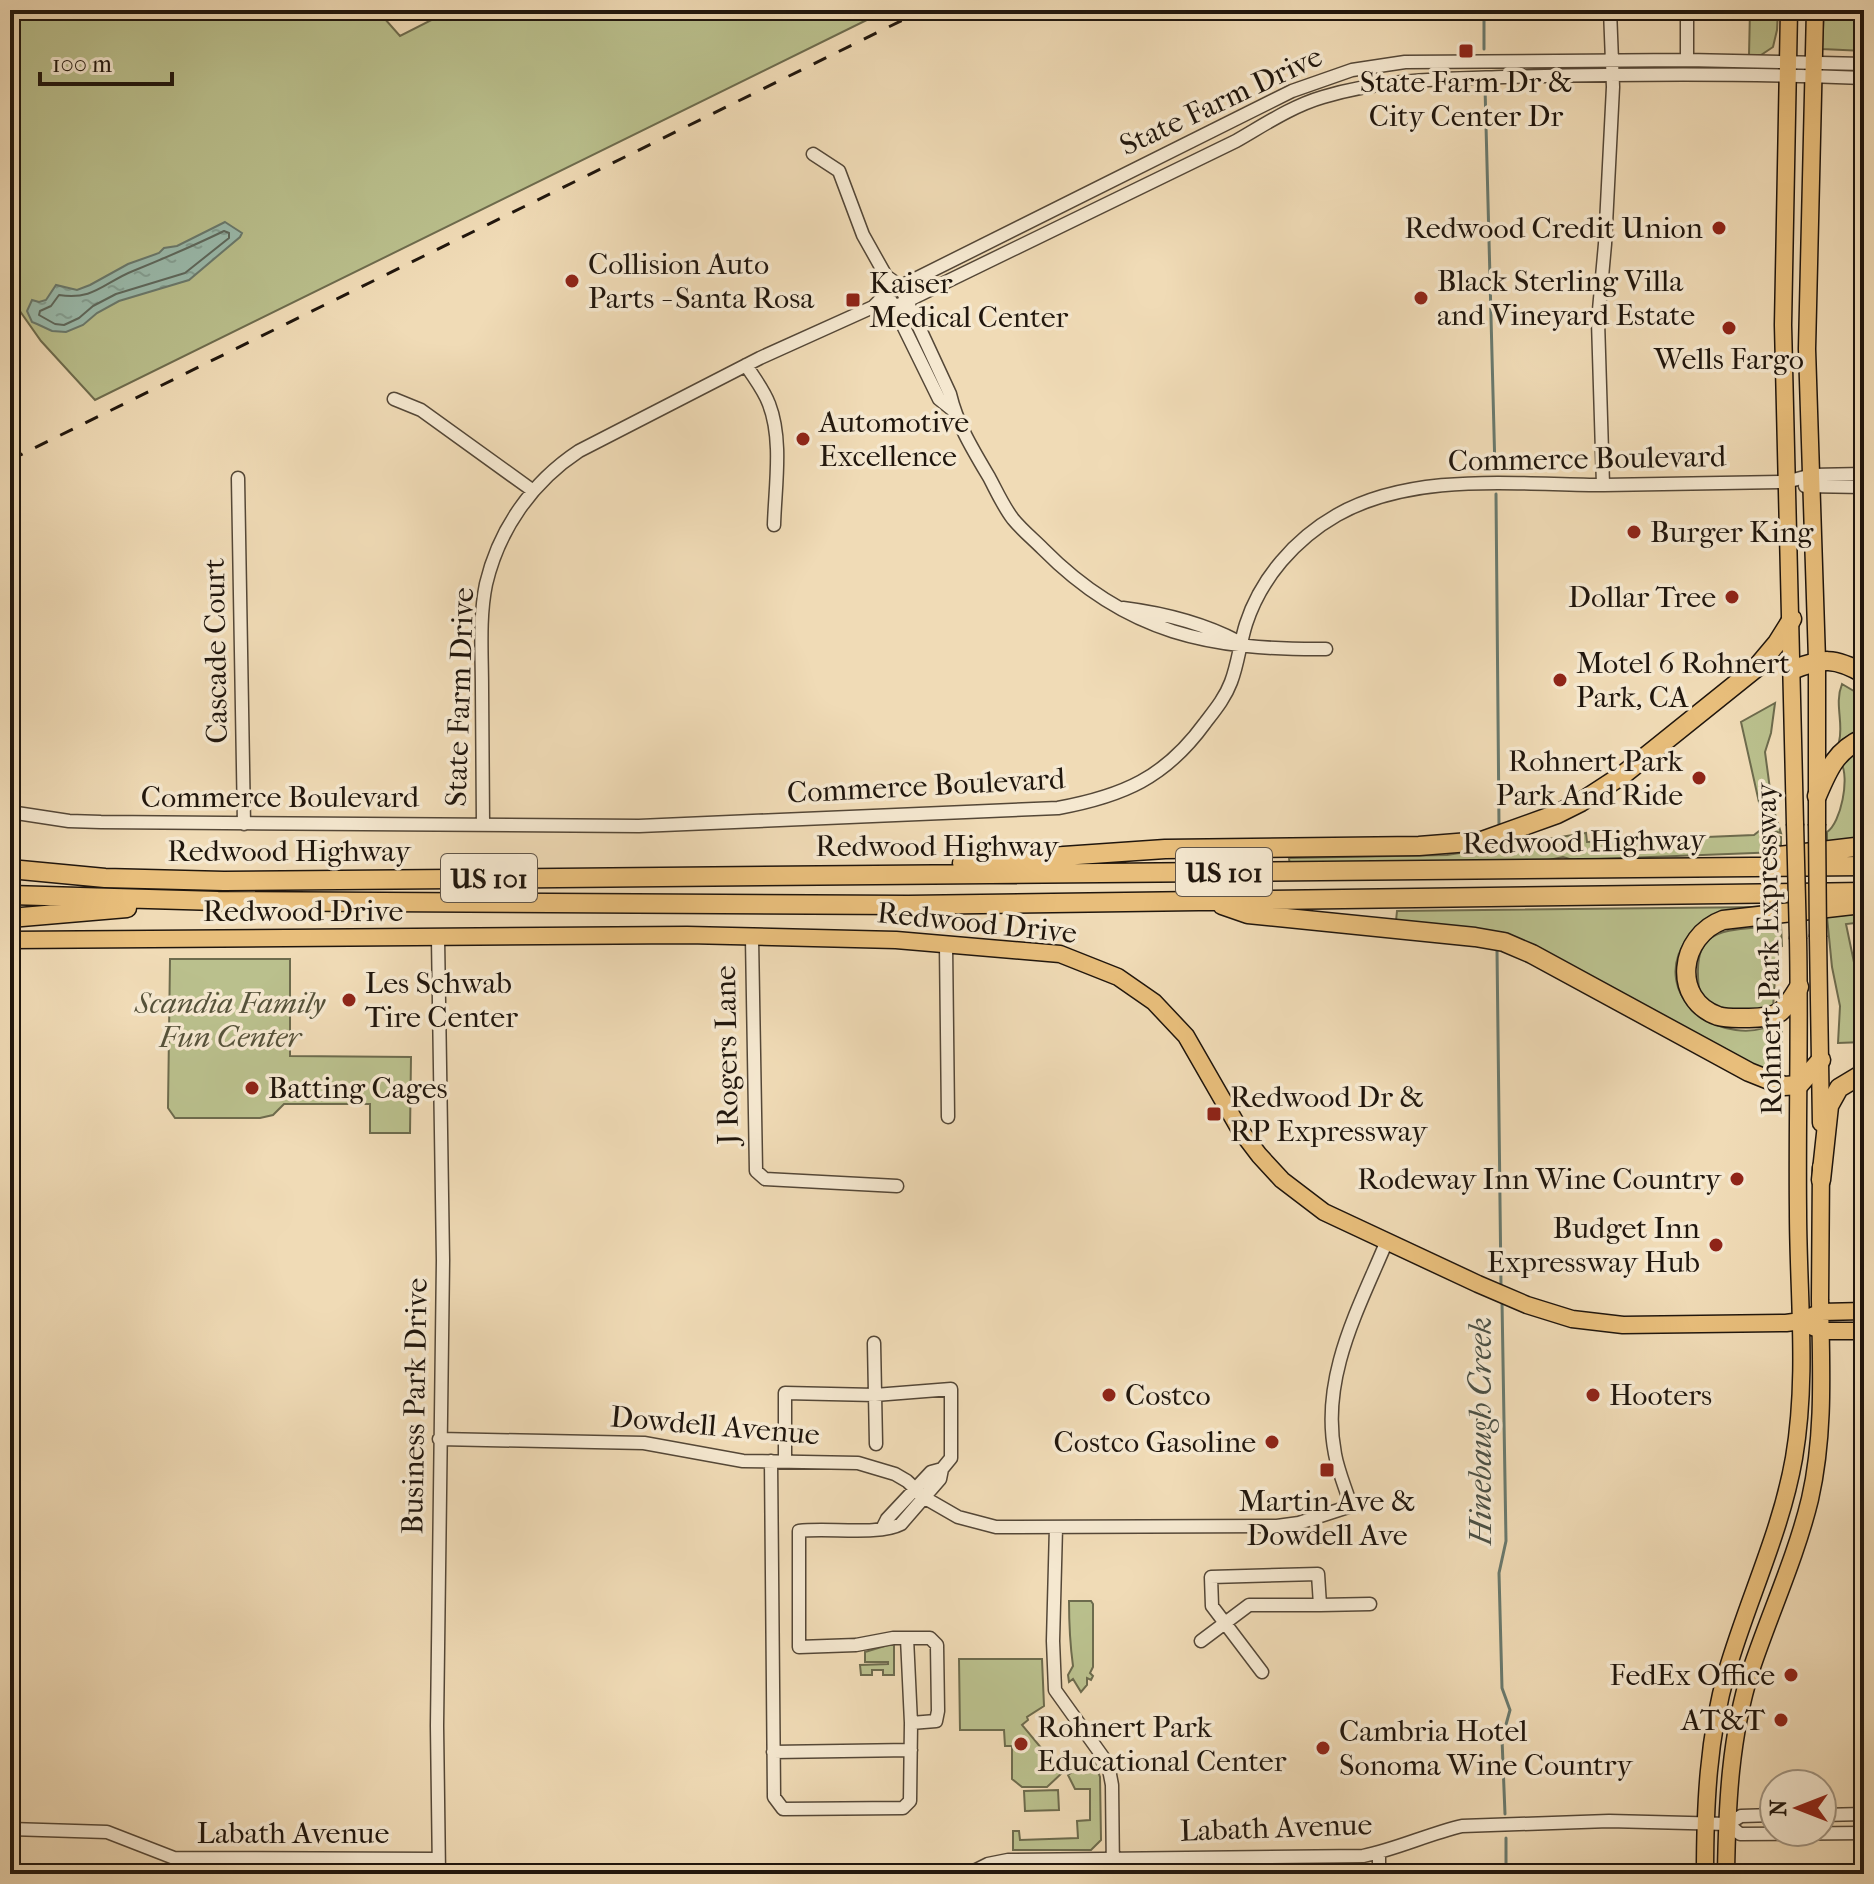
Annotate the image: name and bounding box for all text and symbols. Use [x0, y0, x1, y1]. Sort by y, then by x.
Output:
scale bar [40, 36, 172, 86]
street label: State Farm Drive [1114, 39, 1328, 163]
marker: State Farm Dr & City Center Dr [1457, 42, 1475, 60]
text: 100 m [52, 50, 112, 78]
place label: State Farm Dr & City Center Dr [1360, 65, 1572, 134]
place label: Redwood Credit Union [1404, 211, 1704, 246]
marker: Redwood Credit Union [1710, 219, 1728, 237]
place label: Collision Auto Parts - Santa Rosa [588, 247, 815, 316]
place label: Black Sterling Villa and Vineyard Estate [1437, 264, 1695, 333]
place label: Kaiser Medical Center [869, 266, 1069, 335]
marker: Collision Auto Parts - Santa Rosa [563, 272, 581, 290]
marker: Black Sterling Villa and Vineyard Estate [1412, 289, 1430, 307]
marker: Kaiser Medical Center [844, 291, 862, 309]
marker: Wells Fargo [1720, 319, 1738, 337]
place label: Wells Fargo [1653, 342, 1804, 377]
place label: Automotive Excellence [818, 405, 969, 474]
marker: Automotive Excellence [794, 430, 812, 448]
street label: Commerce Boulevard [1448, 439, 1727, 479]
place label: Burger King [1650, 515, 1814, 550]
marker: Burger King [1625, 523, 1643, 541]
street label: Cascade Court [197, 558, 235, 744]
place label: Dollar Tree [1568, 580, 1716, 615]
street label: State Farm Drive [439, 587, 481, 807]
marker: Dollar Tree [1723, 588, 1741, 606]
place label: Motel 6 Rohnert Park, CA [1576, 646, 1790, 715]
marker: Motel 6 Rohnert Park, CA [1551, 671, 1569, 689]
place label: Rohnert Park Park And Ride [1496, 744, 1684, 813]
street label: Commerce Boulevard [786, 761, 1067, 811]
marker: Rohnert Park Park And Ride [1690, 769, 1708, 787]
street label: Commerce Boulevard [141, 780, 420, 815]
street label: Rohnert Park Expressway [1749, 782, 1789, 1115]
street label: Redwood Highway [1462, 822, 1707, 862]
street label: Redwood Highway [815, 829, 1060, 864]
street label: Redwood Highway [167, 834, 412, 869]
road number: US 101 [1176, 848, 1272, 896]
road number: US 101 [441, 854, 537, 902]
street label: Redwood Drive [203, 894, 403, 929]
street label: Redwood Drive [875, 895, 1079, 951]
street label: J Rogers Lane [708, 965, 746, 1147]
place label: Les Schwab Tire Center [365, 966, 518, 1035]
park label: Scandia Family Fun Center [134, 986, 326, 1055]
marker: Les Schwab Tire Center [340, 991, 358, 1009]
place label: Batting Cages [268, 1071, 448, 1106]
marker: Batting Cages [243, 1079, 261, 1097]
place label: Redwood Dr & RP Expressway [1230, 1080, 1428, 1149]
marker: Redwood Dr & RP Expressway [1205, 1105, 1223, 1123]
place label: Rodeway Inn Wine Country [1357, 1162, 1722, 1197]
marker: Rodeway Inn Wine Country [1728, 1170, 1746, 1188]
place label: Budget Inn Expressway Hub [1487, 1211, 1701, 1280]
marker: Budget Inn Expressway Hub [1707, 1236, 1725, 1254]
street label: Business Park Drive [395, 1277, 435, 1535]
water label: Hinebaugh Creek [1462, 1317, 1499, 1547]
place label: Costco [1125, 1378, 1211, 1413]
place label: Hooters [1609, 1378, 1712, 1413]
marker: Costco [1100, 1386, 1118, 1404]
marker: Hooters [1584, 1386, 1602, 1404]
street label: Dowdell Avenue [609, 1399, 821, 1453]
place label: Costco Gasoline [1053, 1425, 1256, 1460]
marker: Costco Gasoline [1263, 1433, 1281, 1451]
marker: Martin Ave & Dowdell Ave [1318, 1461, 1336, 1479]
place label: Martin Ave & Dowdell Ave [1239, 1484, 1415, 1553]
place label: FedEx Office [1609, 1658, 1775, 1693]
marker: FedEx Office [1782, 1666, 1800, 1684]
place label: AT&T [1680, 1703, 1766, 1738]
place label: Rohnert Park Educational Center [1037, 1710, 1287, 1779]
marker: AT&T [1772, 1711, 1790, 1729]
place label: Cambria Hotel Sonoma Wine Country [1339, 1714, 1634, 1783]
marker: Rohnert Park Educational Center [1012, 1735, 1030, 1753]
marker: Cambria Hotel Sonoma Wine Country [1314, 1739, 1332, 1757]
north arrow [1758, 1768, 1838, 1848]
text: N [1766, 1799, 1792, 1816]
street label: Labath Avenue [1179, 1807, 1373, 1849]
street label: Labath Avenue [197, 1816, 389, 1851]

